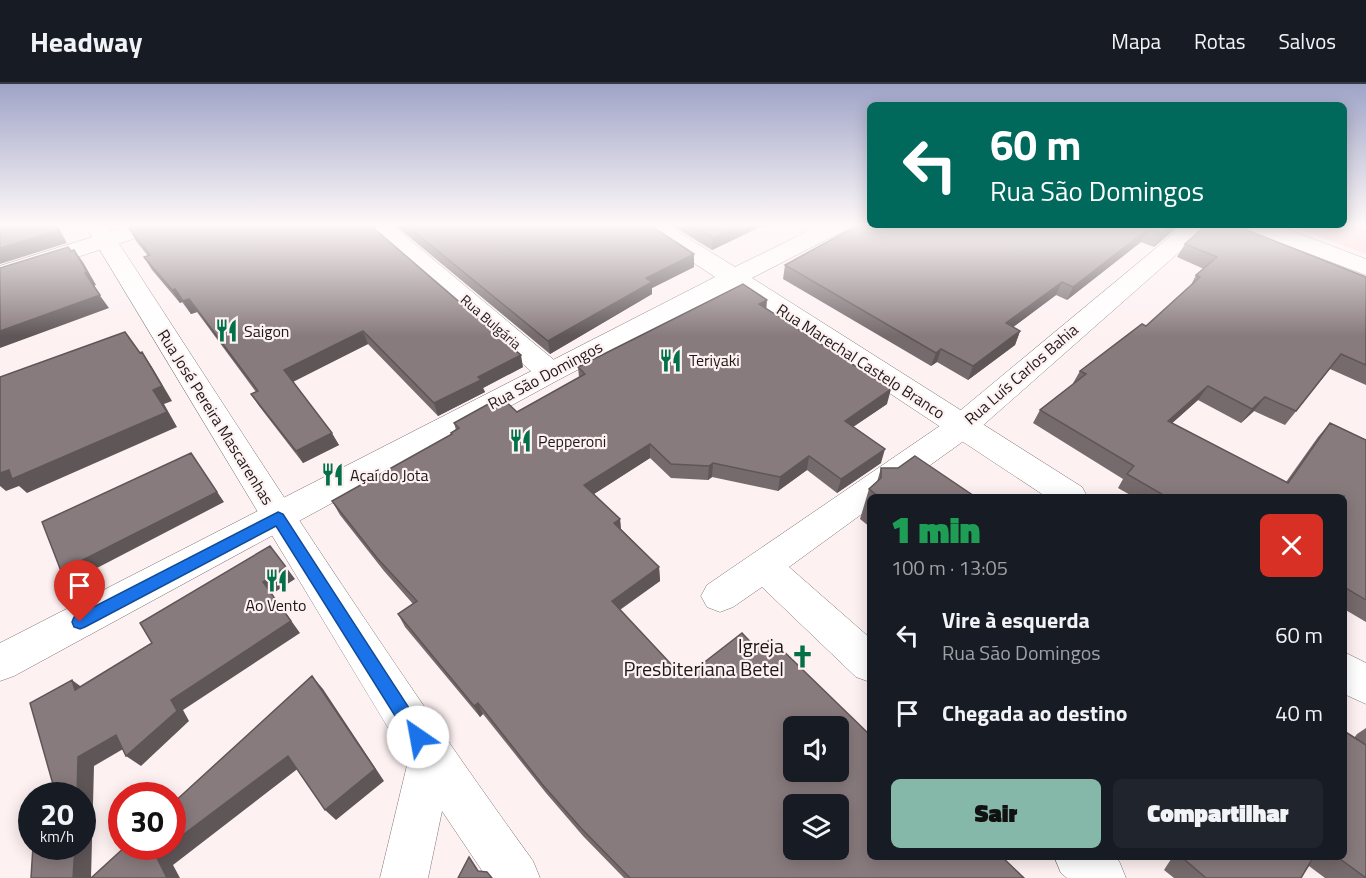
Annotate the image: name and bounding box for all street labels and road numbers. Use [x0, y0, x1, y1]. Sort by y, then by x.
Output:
street label: Rua Bulgária [456, 289, 526, 354]
street label: Rua Marechal Castelo Branco [772, 297, 950, 425]
street label: Rua Luís Carlos Bahia [959, 318, 1083, 430]
street label: Rua José Pereira Mascarenhas [152, 324, 280, 510]
street label: Rua São Domingos [483, 335, 607, 415]

